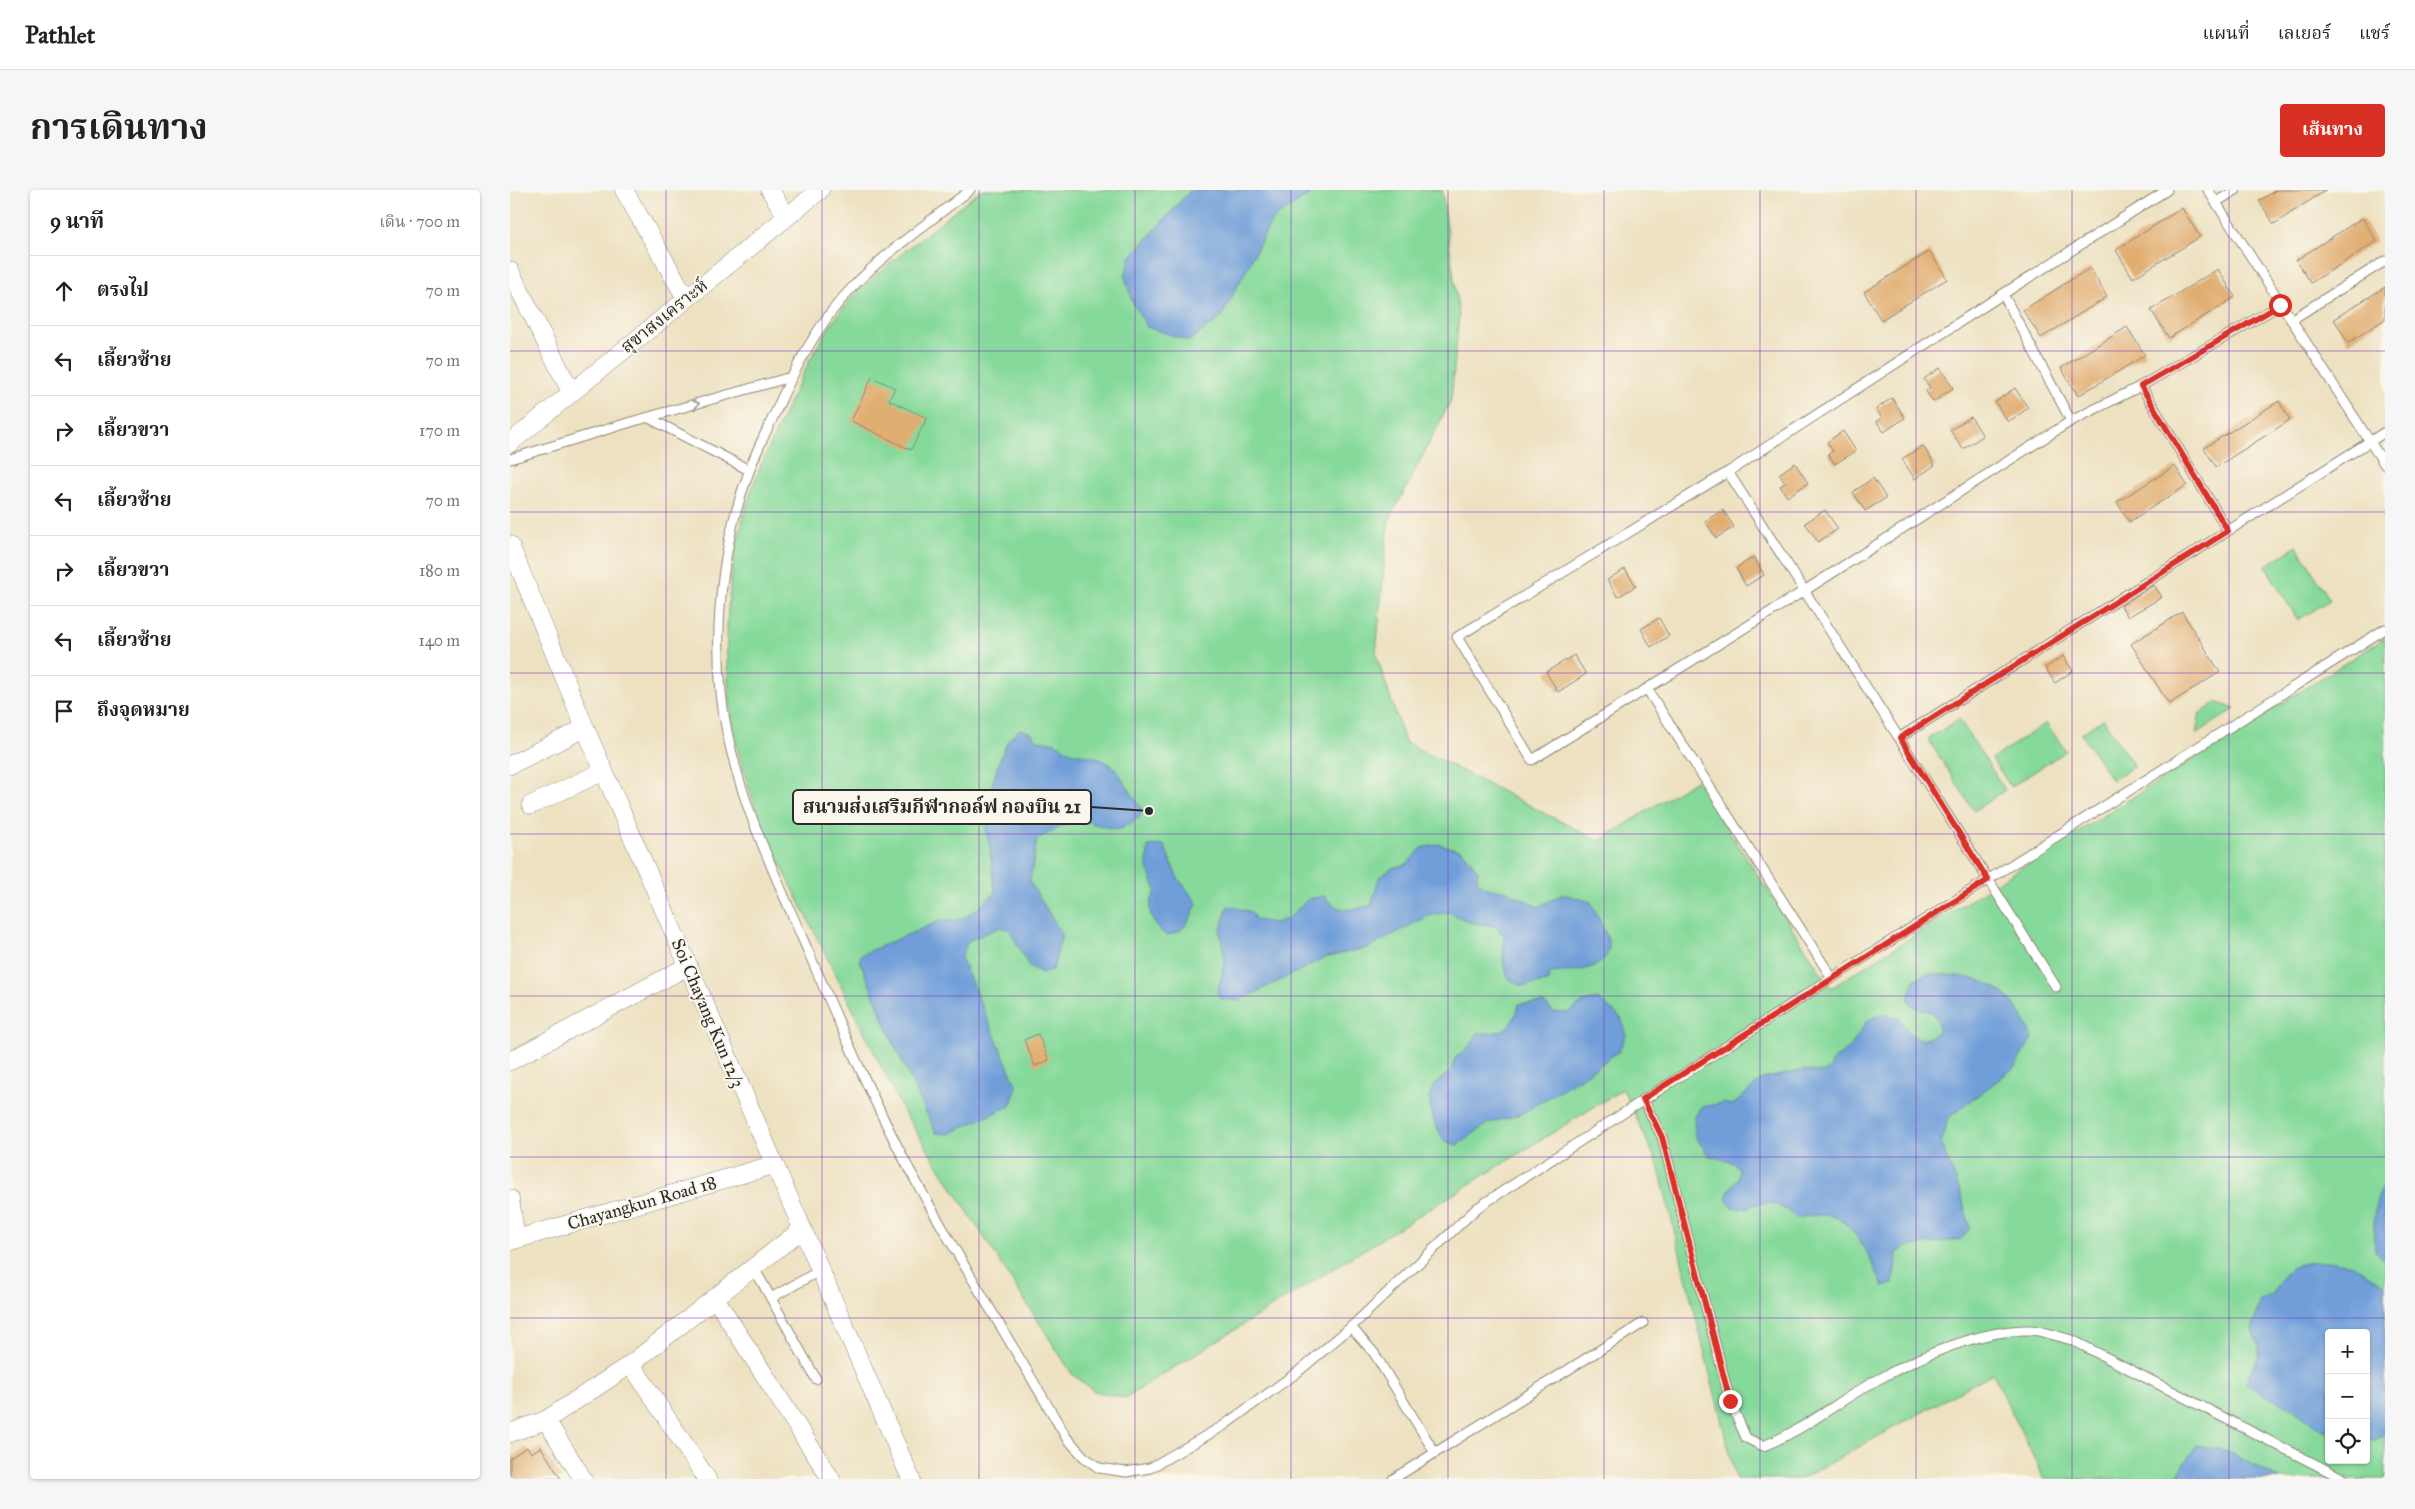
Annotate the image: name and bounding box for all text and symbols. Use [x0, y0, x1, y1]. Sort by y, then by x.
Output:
text: Pathlet [25, 20, 95, 50]
text: แผนที่ [2202, 22, 2250, 44]
text: เลเยอร์ [2278, 22, 2331, 44]
text: แชร์ [2359, 22, 2390, 44]
button: เส้นทาง [2280, 104, 2385, 157]
text: การเดินทาง [30, 106, 208, 149]
text: 9 นาที [50, 208, 104, 234]
text: เดิน · 700 m [379, 212, 460, 231]
street label: สุขาสงเคราะห์ [616, 274, 713, 358]
icon: ahead [50, 277, 78, 305]
text: ตรงไป [97, 278, 149, 301]
text: 70 m [425, 281, 460, 300]
route start [2269, 294, 2292, 317]
icon: left [50, 347, 78, 375]
text: เลี้ยวซ้าย [97, 348, 171, 371]
text: 70 m [425, 351, 460, 370]
one-way arrow [691, 400, 700, 410]
icon: right [50, 417, 78, 445]
text: เลี้ยวขวา [97, 418, 169, 441]
text: 170 m [419, 421, 460, 440]
icon: left [50, 487, 78, 515]
text: เลี้ยวซ้าย [97, 488, 171, 511]
text: 70 m [425, 491, 460, 510]
icon: right [50, 557, 78, 585]
text: เลี้ยวขวา [97, 558, 169, 581]
text: 180 m [419, 561, 460, 580]
icon: left [50, 627, 78, 655]
text: เลี้ยวซ้าย [97, 628, 171, 651]
text: 140 m [419, 631, 460, 650]
icon: arrive [50, 697, 78, 725]
text: ถึงจุดหมาย [97, 698, 190, 721]
callout: สนามส่งเสริมกีฬากอล์ฟ กองบิน 21 [793, 790, 1091, 824]
text: สนามส่งเสริมกีฬากอล์ฟ กองบิน 21 [803, 795, 1082, 818]
street label: Soi Chayang Kun 12/3 [666, 935, 749, 1091]
street label: Chayangkun Road 18 [565, 1171, 719, 1236]
map controls [2325, 1329, 2370, 1464]
button: + [2325, 1329, 2370, 1374]
button: − [2325, 1374, 2370, 1419]
route end [1719, 1390, 1742, 1413]
button: locate [2325, 1419, 2370, 1464]

